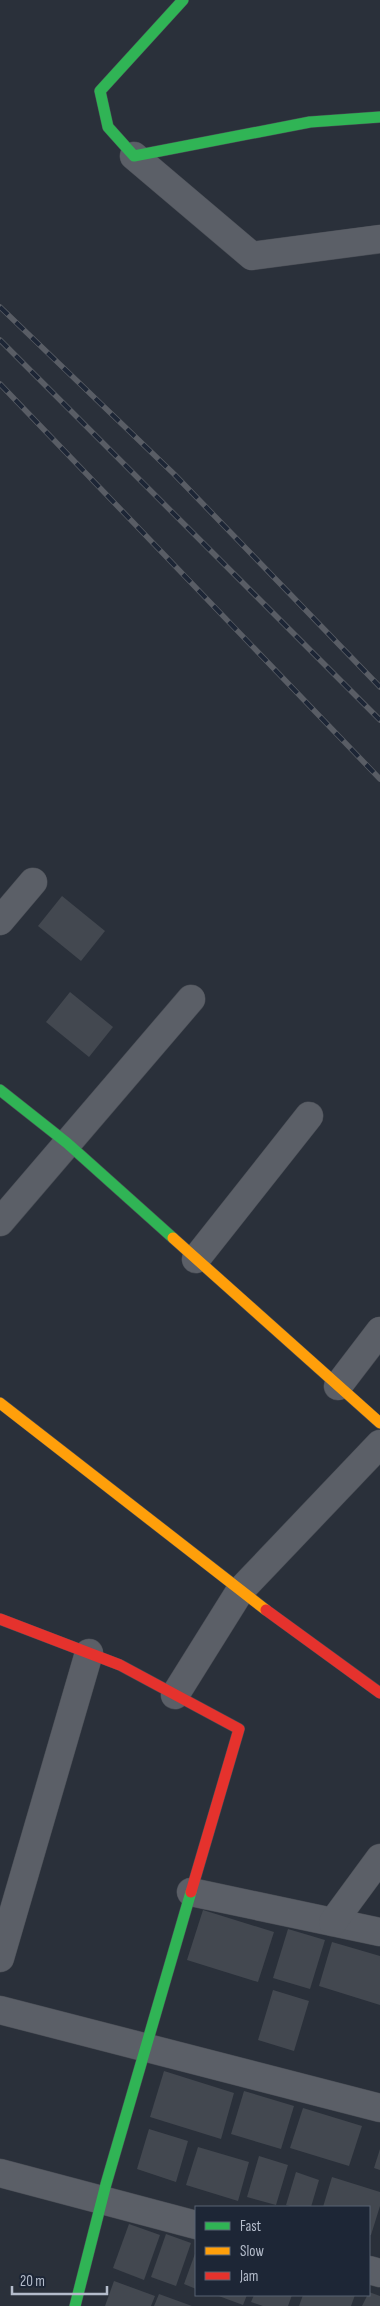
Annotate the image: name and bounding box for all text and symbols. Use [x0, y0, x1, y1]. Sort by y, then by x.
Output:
legend [195, 2206, 370, 2296]
text: Fast [240, 2217, 262, 2236]
text: Slow [240, 2242, 264, 2261]
scale bar [12, 2264, 108, 2296]
text: Jam [239, 2267, 258, 2286]
text: 20 m [20, 2272, 45, 2291]

